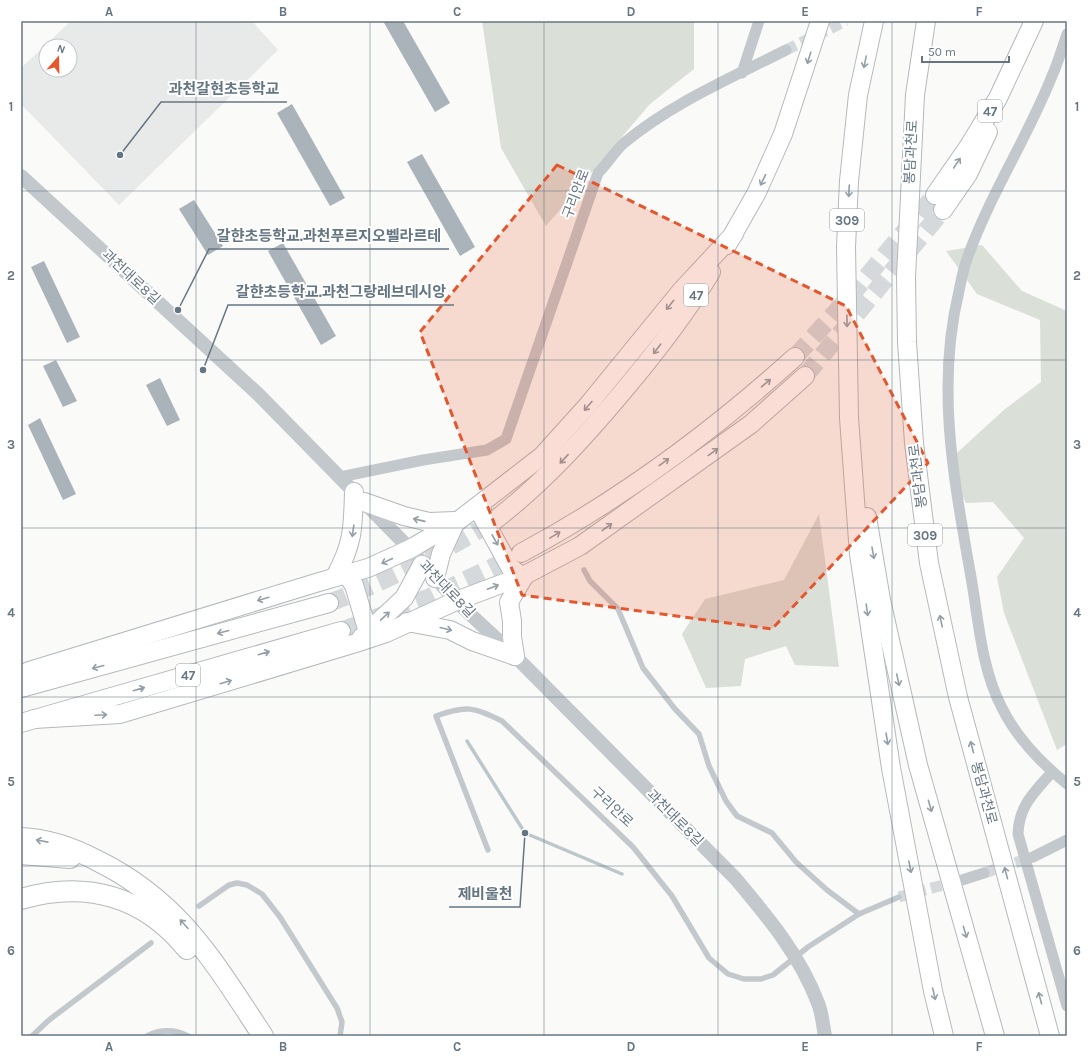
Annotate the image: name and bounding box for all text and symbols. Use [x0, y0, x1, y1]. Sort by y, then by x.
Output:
text: A [105, 4, 113, 19]
text: B [279, 4, 287, 19]
text: C [453, 4, 461, 19]
text: D [627, 4, 636, 19]
text: E [801, 4, 809, 19]
text: F [975, 4, 983, 19]
north arrow [38, 38, 78, 78]
scale bar [922, 38, 1009, 64]
text: N [55, 42, 67, 57]
text: 50 m [928, 45, 956, 59]
one-way arrow [805, 52, 812, 65]
one-way arrow [861, 55, 869, 68]
callout: 과천갈현초등학교 [161, 75, 287, 102]
text: 과천갈현초등학교 [169, 80, 279, 98]
text: 1 [9, 99, 13, 114]
text: 1 [1075, 99, 1079, 114]
road number: 47 [978, 100, 1002, 122]
street label: 봉담과천로 [901, 119, 921, 185]
one-way arrow [953, 158, 961, 169]
street label: 구리안로 [559, 167, 593, 221]
one-way arrow [759, 173, 766, 185]
one-way arrow [845, 184, 852, 197]
road number: 309 [830, 209, 864, 231]
callout: 갈햔초등학교.과천푸르지오벨라르테 [209, 222, 449, 249]
text: 갈햔초등학교.과천푸르지오벨라르테 [217, 227, 441, 245]
street label: 과천대로8길 [99, 246, 163, 308]
text: 2 [7, 268, 15, 283]
text: 2 [1073, 268, 1081, 283]
callout: 갈햔초등학교.과천그랑레브데시앙 [228, 278, 454, 305]
text: 갈햔초등학교.과천그랑레브데시앙 [236, 283, 446, 301]
road number: 47 [684, 284, 708, 306]
one-way arrow [666, 300, 675, 310]
one-way arrow [843, 314, 851, 327]
one-way arrow [653, 343, 661, 354]
one-way arrow [761, 378, 771, 387]
one-way arrow [583, 400, 592, 411]
text: 3 [7, 437, 15, 452]
text: 3 [1073, 437, 1081, 452]
street label: 봉담과천로 [906, 443, 930, 509]
one-way arrow [708, 448, 719, 456]
one-way arrow [559, 454, 569, 464]
one-way arrow [658, 458, 669, 466]
one-way arrow [413, 515, 426, 523]
one-way arrow [602, 523, 613, 531]
one-way arrow [349, 524, 356, 537]
road number: 309 [908, 524, 942, 546]
one-way arrow [549, 530, 561, 538]
one-way arrow [491, 533, 499, 545]
one-way arrow [869, 546, 877, 559]
street label: 과천대로8길 [416, 557, 478, 621]
one-way arrow [381, 558, 393, 565]
one-way arrow [486, 582, 498, 590]
one-way arrow [256, 596, 269, 603]
one-way arrow [863, 603, 871, 616]
text: 4 [7, 605, 15, 620]
text: 4 [1073, 605, 1081, 620]
one-way arrow [380, 612, 390, 621]
one-way arrow [937, 615, 945, 628]
one-way arrow [439, 626, 452, 634]
one-way arrow [217, 629, 230, 636]
one-way arrow [257, 649, 270, 657]
one-way arrow [92, 664, 105, 671]
road number: 47 [176, 664, 200, 686]
one-way arrow [895, 674, 903, 687]
one-way arrow [220, 678, 233, 685]
one-way arrow [132, 685, 145, 692]
one-way arrow [94, 712, 107, 719]
one-way arrow [883, 732, 891, 745]
one-way arrow [967, 741, 975, 754]
street label: 봉담과천로 [967, 760, 1001, 826]
text: 5 [7, 774, 15, 789]
text: 5 [1073, 774, 1081, 789]
street label: 구리안로 [587, 783, 637, 831]
street label: 과천대로8길 [643, 786, 707, 850]
one-way arrow [927, 800, 934, 813]
one-way arrow [36, 836, 49, 844]
one-way arrow [906, 860, 914, 873]
one-way arrow [1002, 867, 1009, 880]
callout: 제비울천 [449, 880, 520, 907]
text: 제비울천 [457, 885, 513, 903]
one-way arrow [179, 919, 188, 930]
one-way arrow [962, 925, 970, 938]
text: 6 [7, 943, 15, 958]
text: 6 [1073, 943, 1081, 958]
one-way arrow [931, 987, 938, 1000]
one-way arrow [1036, 992, 1043, 1005]
text: A [105, 1039, 113, 1054]
text: B [279, 1039, 287, 1054]
text: C [453, 1039, 461, 1054]
text: D [627, 1039, 636, 1054]
text: E [801, 1039, 809, 1054]
text: F [975, 1039, 983, 1054]

